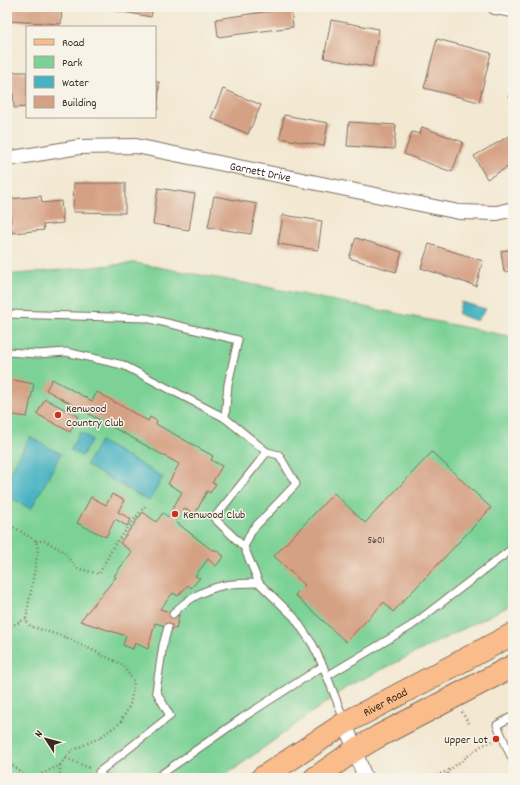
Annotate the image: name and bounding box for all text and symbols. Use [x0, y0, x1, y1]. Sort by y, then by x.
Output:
legend [26, 26, 156, 118]
text: Road [62, 35, 84, 52]
text: Park [62, 55, 83, 72]
text: Water [62, 75, 89, 92]
text: Building [62, 95, 97, 112]
street label: Garnett Drive [228, 158, 292, 187]
place label: Kenwood Country Club [66, 401, 124, 432]
marker: Kenwood Country Club [53, 410, 63, 420]
place label: Kenwood Club [183, 507, 245, 524]
marker: Kenwood Club [170, 509, 180, 519]
house number: 5601 [367, 534, 385, 548]
street label: River Road [361, 684, 411, 722]
north arrow [26, 719, 66, 759]
text: N [31, 727, 48, 741]
place label: Upper Lot [444, 732, 489, 749]
marker: Upper Lot [491, 734, 501, 744]

